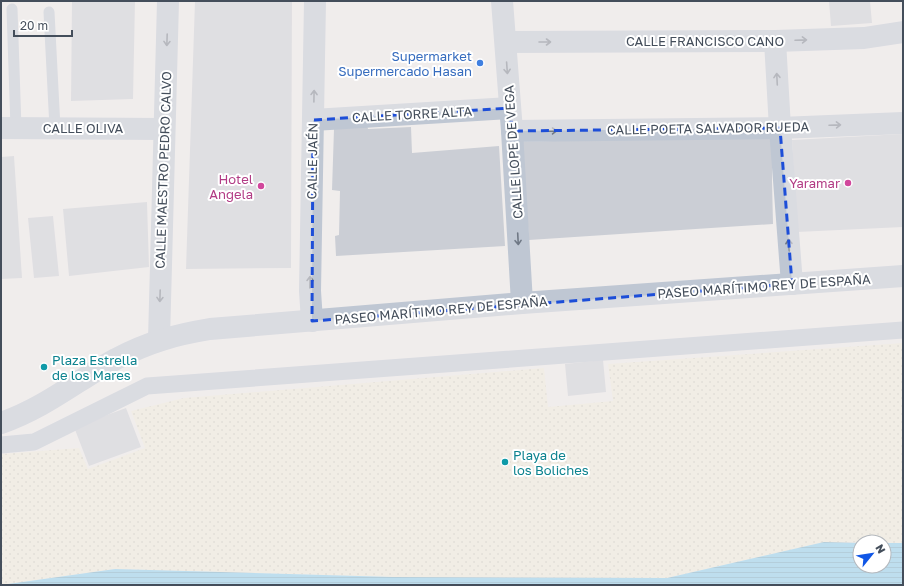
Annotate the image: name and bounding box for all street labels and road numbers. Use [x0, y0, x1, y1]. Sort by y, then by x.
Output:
street label: CALLE FRANCISCO CANO [626, 33, 784, 49]
street label: CALLE MAESTRO PEDRO CALVO [152, 71, 174, 269]
street label: CALLE LOPE DE VEGA [500, 84, 526, 219]
street label: CALLE TORRE ALTA [351, 103, 473, 125]
street label: CALLE POETA SALVADOR RUEDA [607, 118, 810, 138]
street label: CALLE OLIVA [43, 120, 124, 136]
street label: CALLE JAÉN [303, 123, 321, 199]
street label: PASEO MARÍTIMO REY DE ESPAÑA [657, 271, 872, 301]
street label: PASEO MARÍTIMO REY DE ESPAÑA [334, 293, 549, 327]

